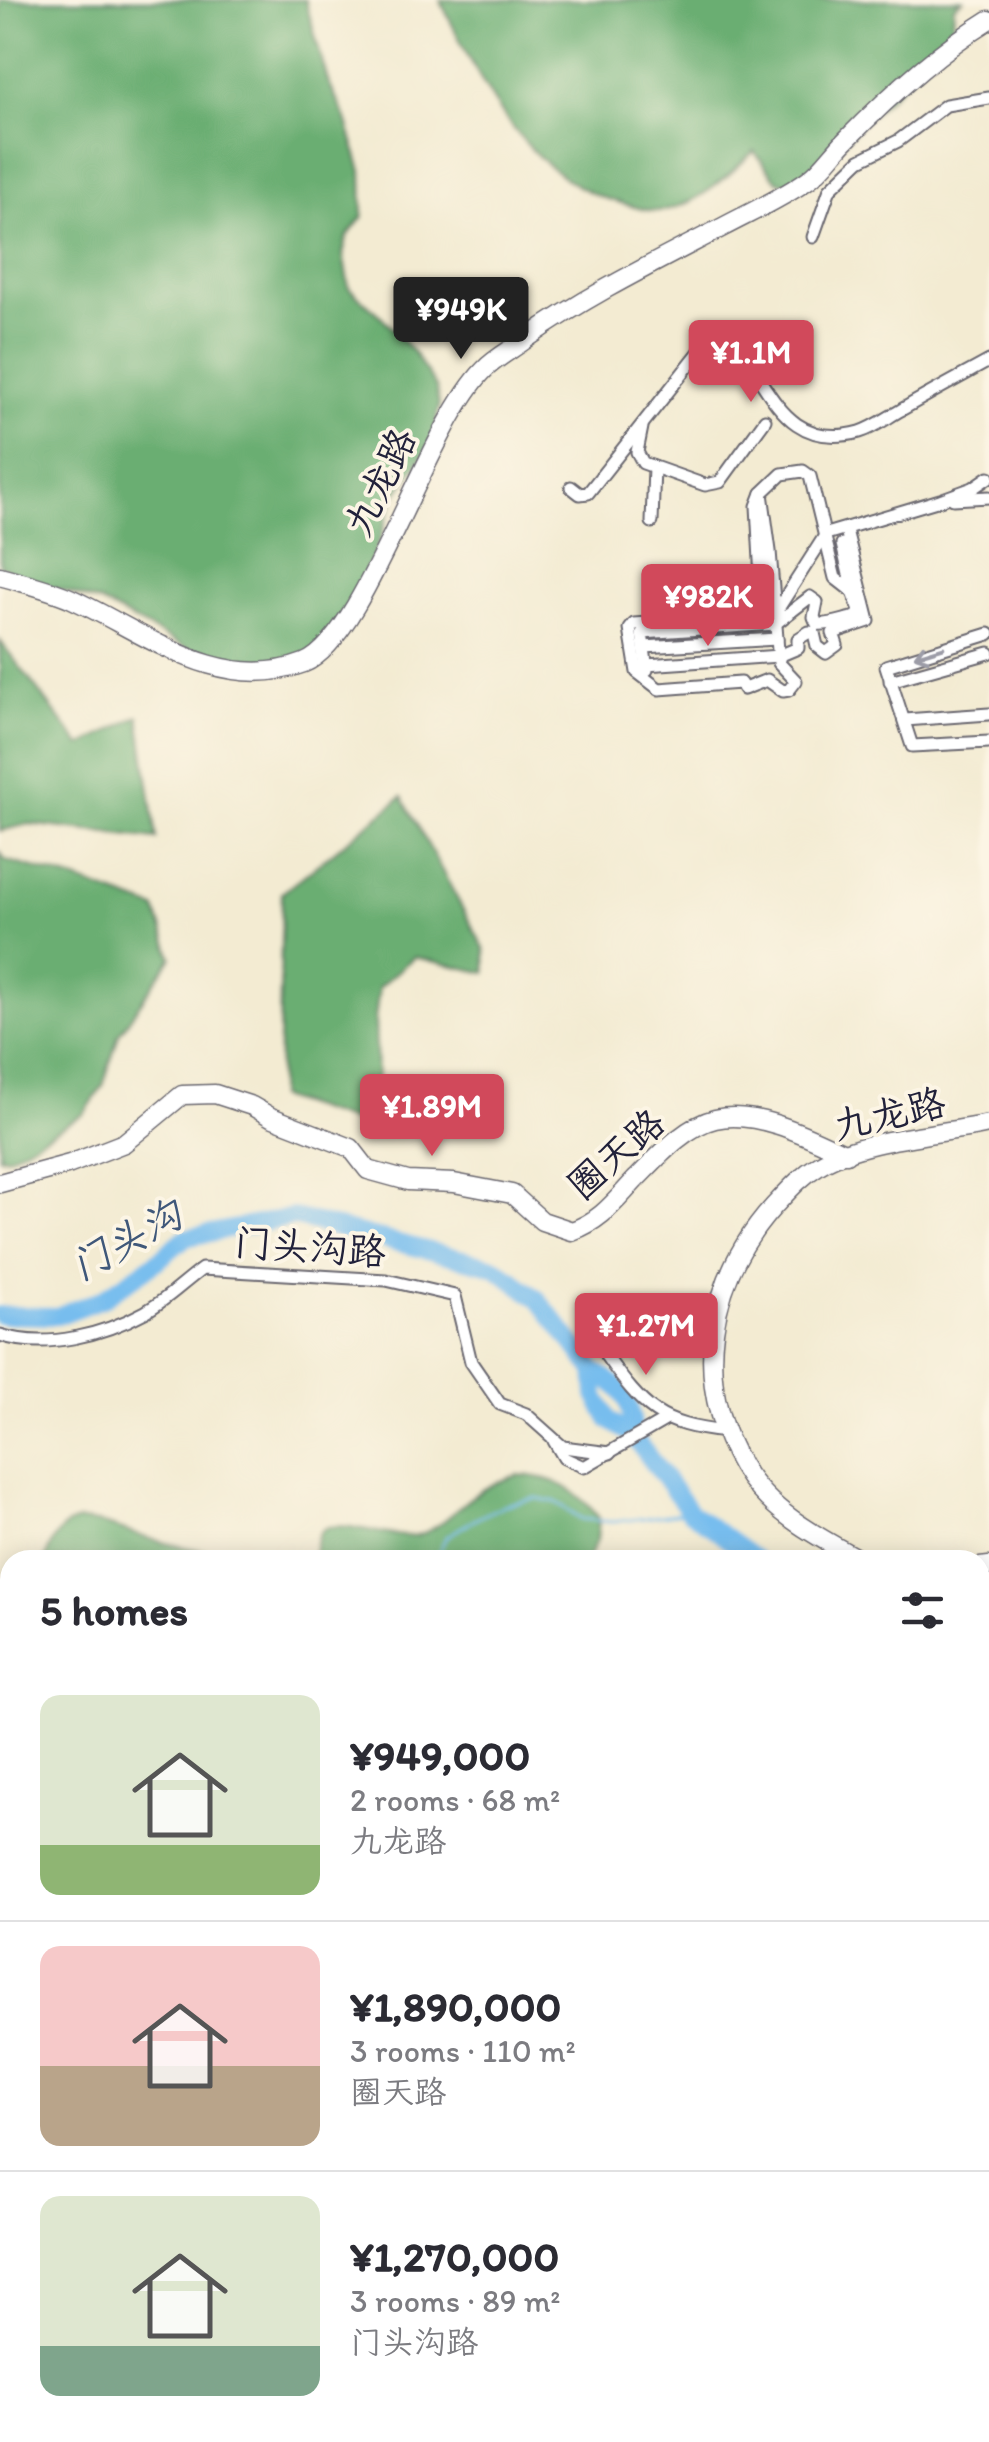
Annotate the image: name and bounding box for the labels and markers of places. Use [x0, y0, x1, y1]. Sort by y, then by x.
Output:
pin: ¥949K [391, 277, 531, 362]
pin: ¥1.1M [681, 320, 821, 405]
pin: ¥982K [638, 564, 778, 649]
pin: ¥1.89M [351, 1074, 513, 1159]
pin: ¥1.27M [565, 1293, 727, 1378]

